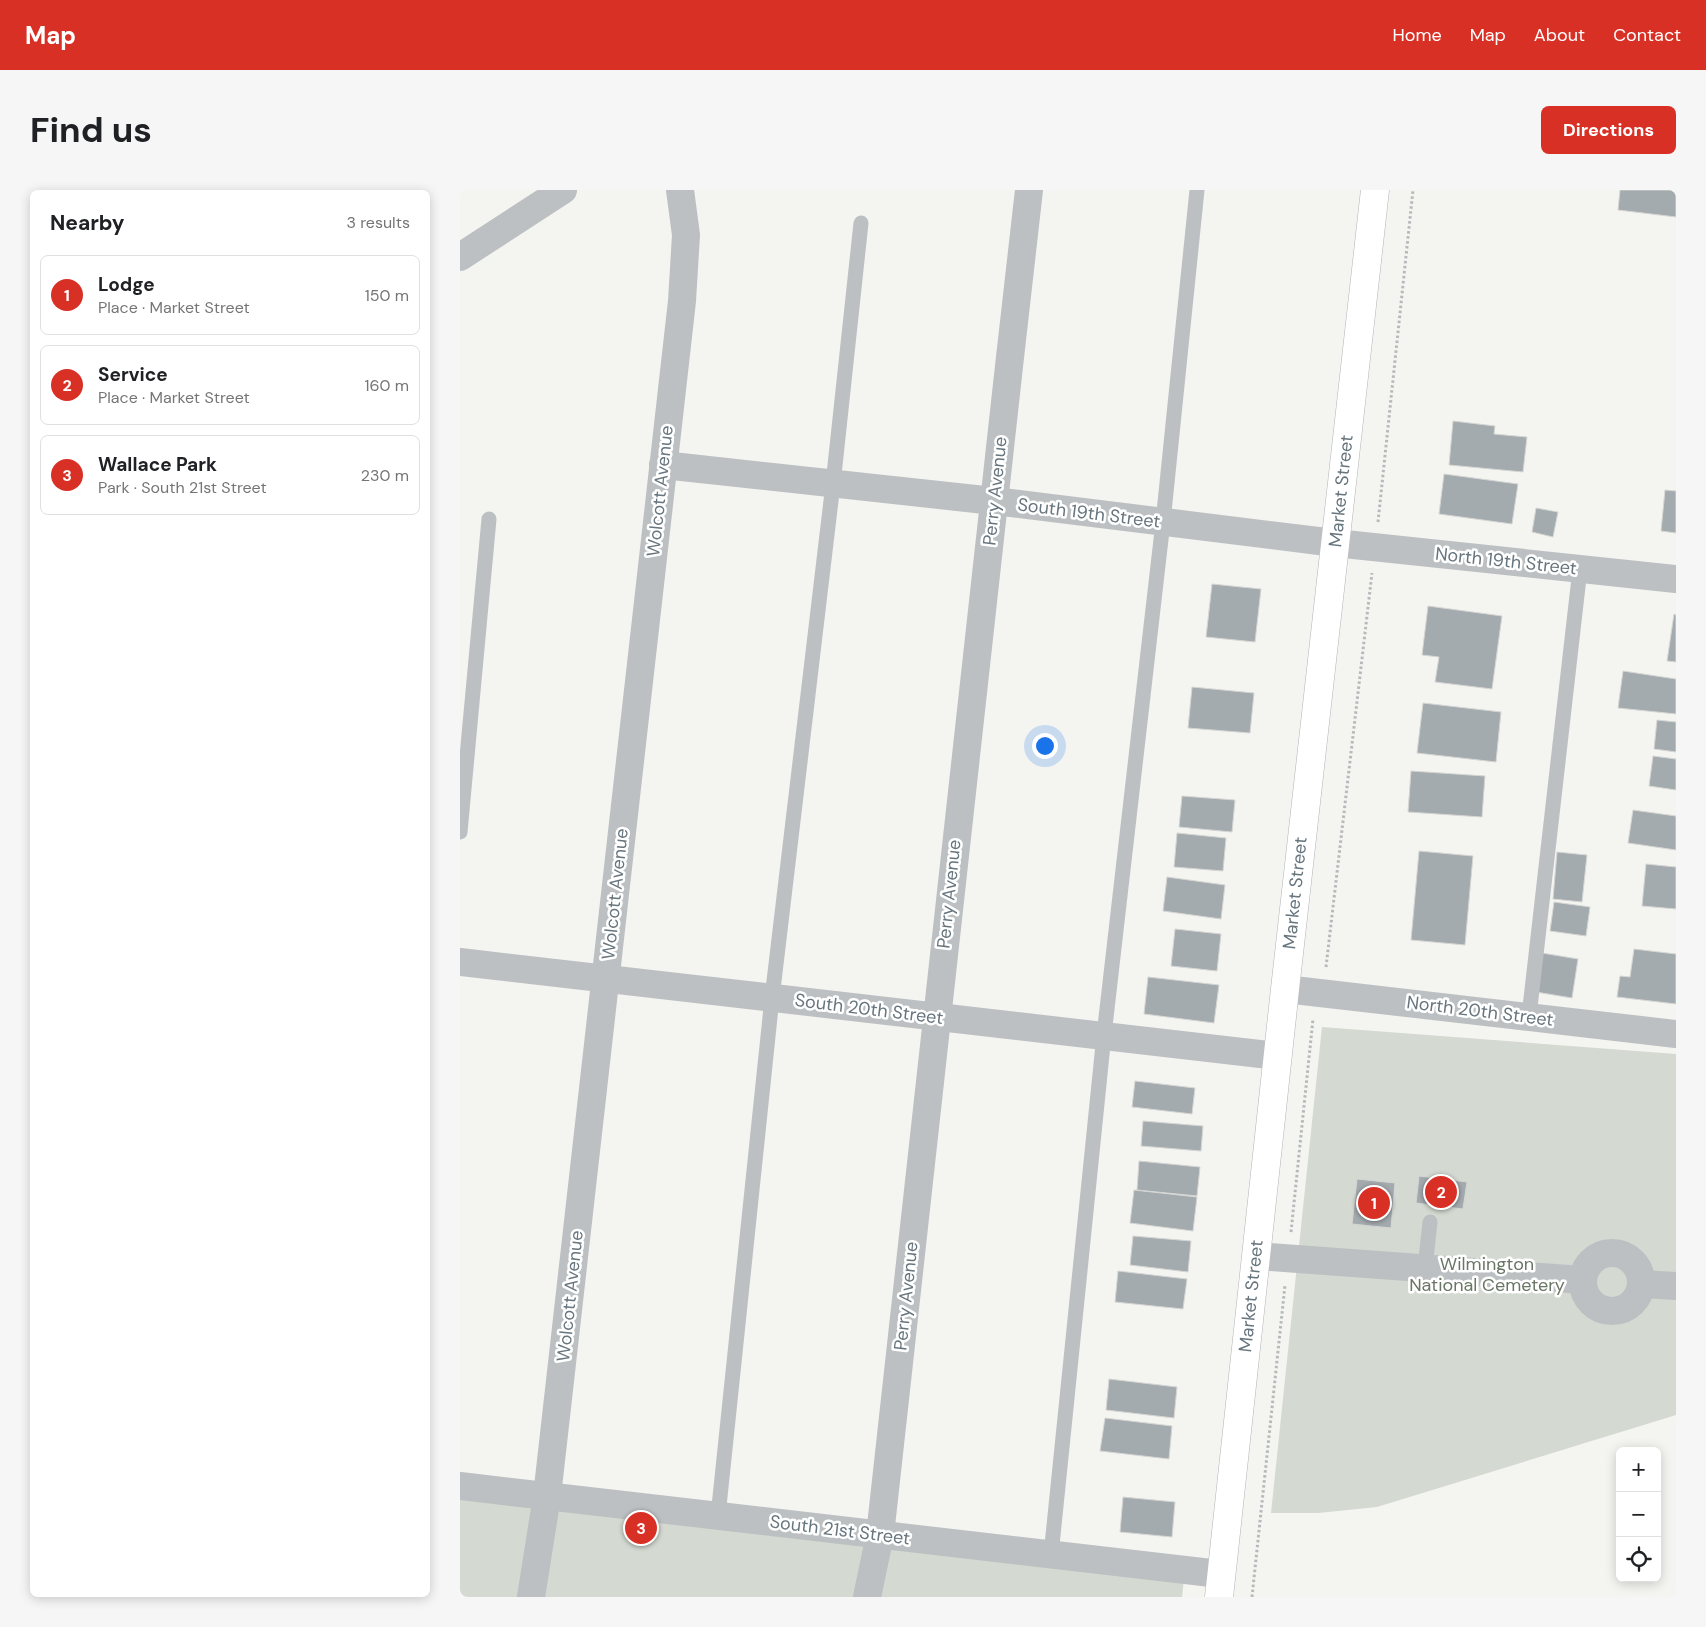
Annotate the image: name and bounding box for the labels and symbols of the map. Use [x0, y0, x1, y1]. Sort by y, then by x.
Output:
street label: Wolcott Avenue [641, 424, 679, 558]
street label: Market Street [1323, 434, 1359, 548]
street label: Perry Avenue [977, 435, 1013, 547]
street label: South 19th Street [1016, 492, 1162, 534]
street label: North 19th Street [1434, 542, 1578, 580]
your location [1032, 733, 1058, 759]
street label: Wolcott Avenue [596, 827, 634, 961]
street label: Market Street [1277, 836, 1313, 950]
street label: Perry Avenue [931, 838, 967, 950]
street label: South 20th Street [793, 988, 945, 1030]
street label: North 20th Street [1405, 990, 1555, 1032]
pin: 2 [1425, 1173, 1457, 1211]
pin: 1 [1358, 1184, 1390, 1222]
street label: Wolcott Avenue [551, 1229, 589, 1363]
street label: Market Street [1233, 1239, 1269, 1353]
street label: Perry Avenue [888, 1240, 924, 1352]
park label: Wilmington National Cemetery [1409, 1252, 1565, 1297]
pin: 3 [625, 1509, 657, 1547]
street label: South 21st Street [769, 1509, 911, 1551]

